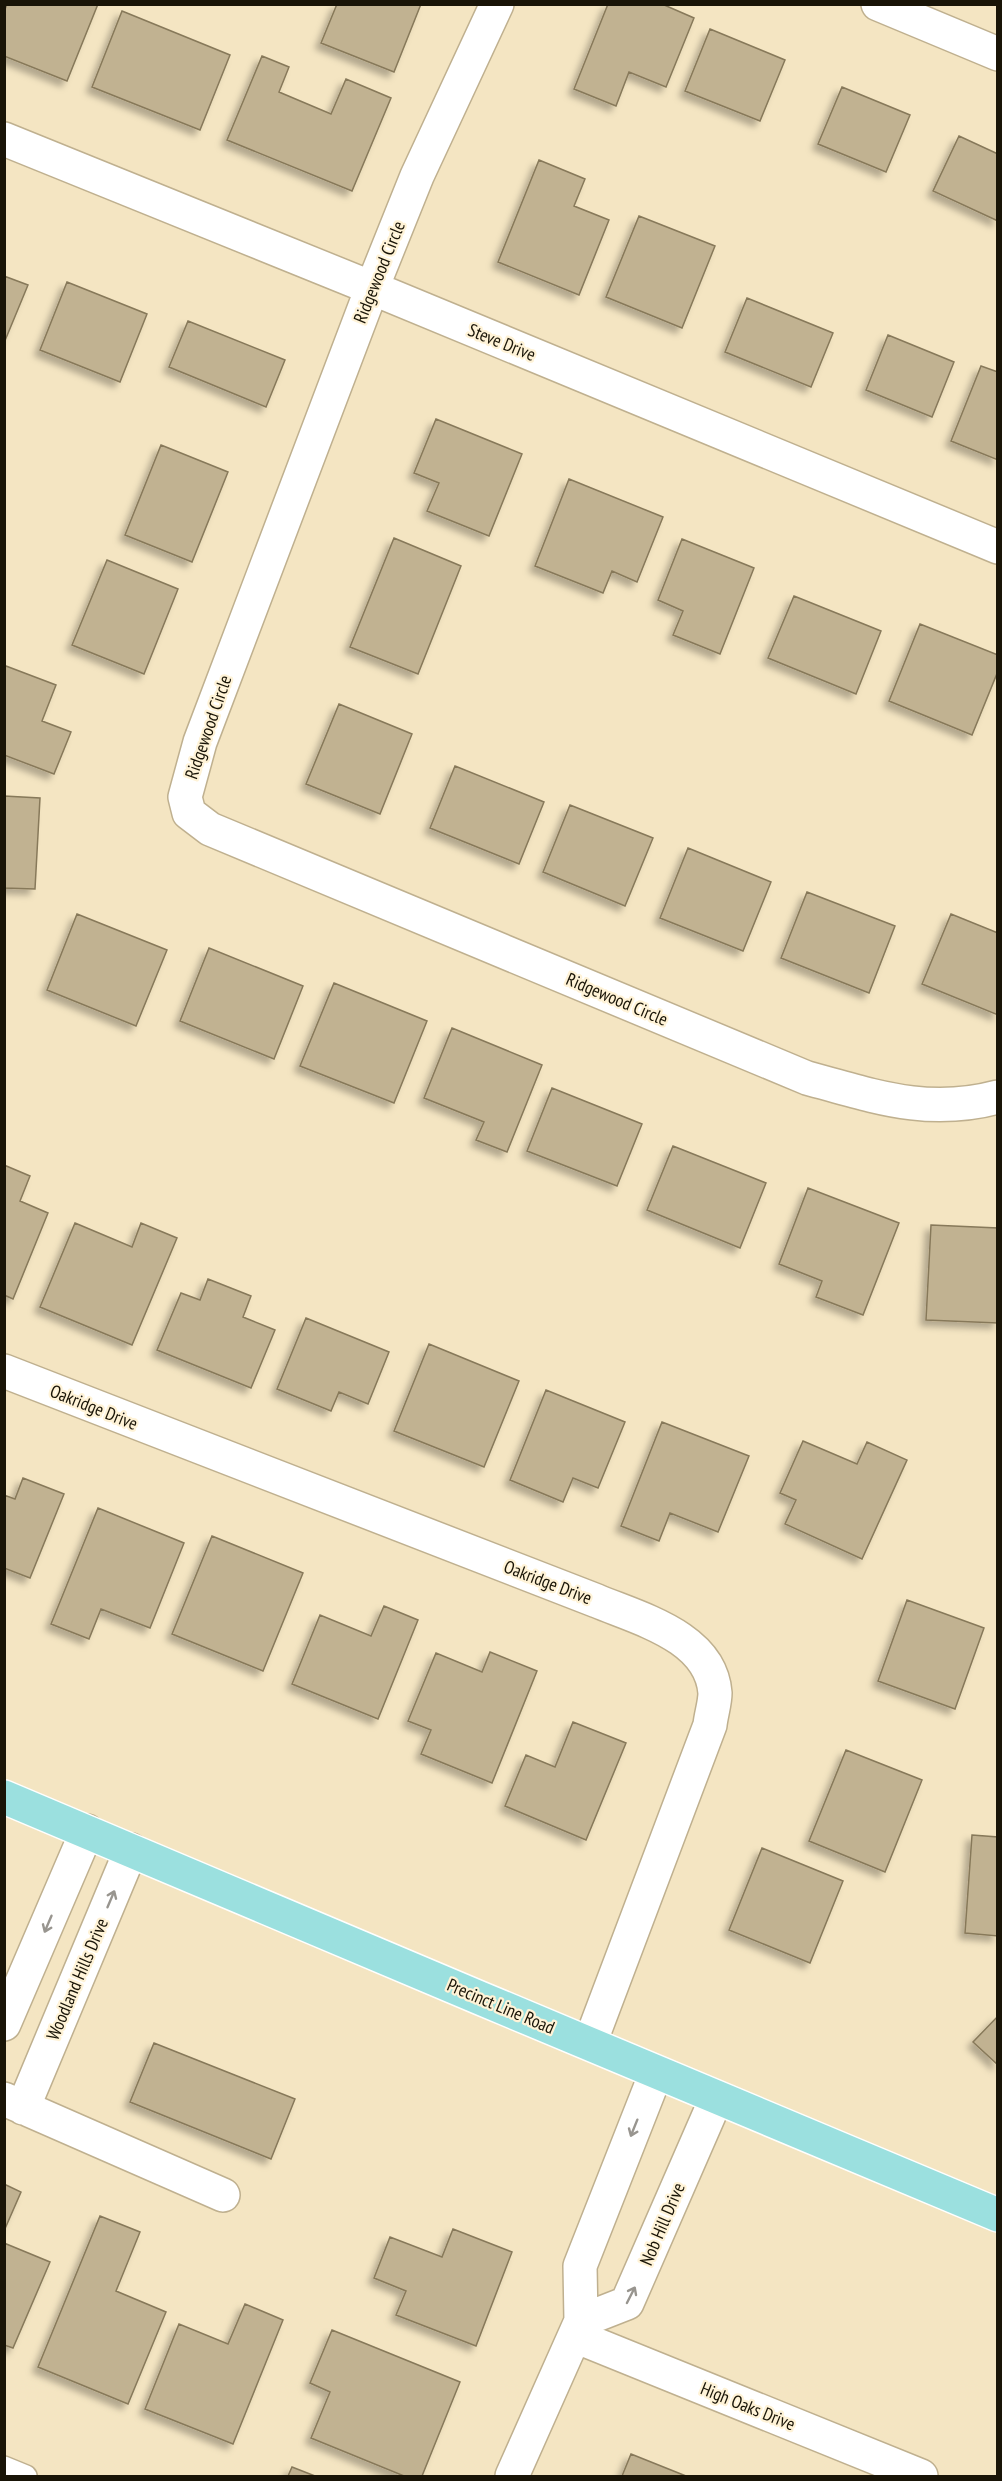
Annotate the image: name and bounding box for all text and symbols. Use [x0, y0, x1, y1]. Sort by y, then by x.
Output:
street label: Ridgewood Circle [348, 218, 410, 326]
street label: Steve Drive [465, 318, 539, 366]
street label: Ridgewood Circle [180, 672, 236, 782]
street label: Ridgewood Circle [563, 967, 671, 1031]
street label: Oakridge Drive [47, 1379, 141, 1435]
street label: Oakridge Drive [501, 1555, 595, 1609]
one-way arrow [106, 1890, 117, 1909]
one-way arrow [42, 1914, 53, 1932]
street label: Woodland Hills Drive [41, 1915, 113, 2043]
street label: Precinct Line Road [444, 1973, 558, 2039]
one-way arrow [628, 2118, 639, 2136]
street label: Nob Hill Drive [634, 2179, 690, 2269]
one-way arrow [625, 2286, 637, 2304]
street label: High Oaks Drive [697, 2377, 799, 2435]

